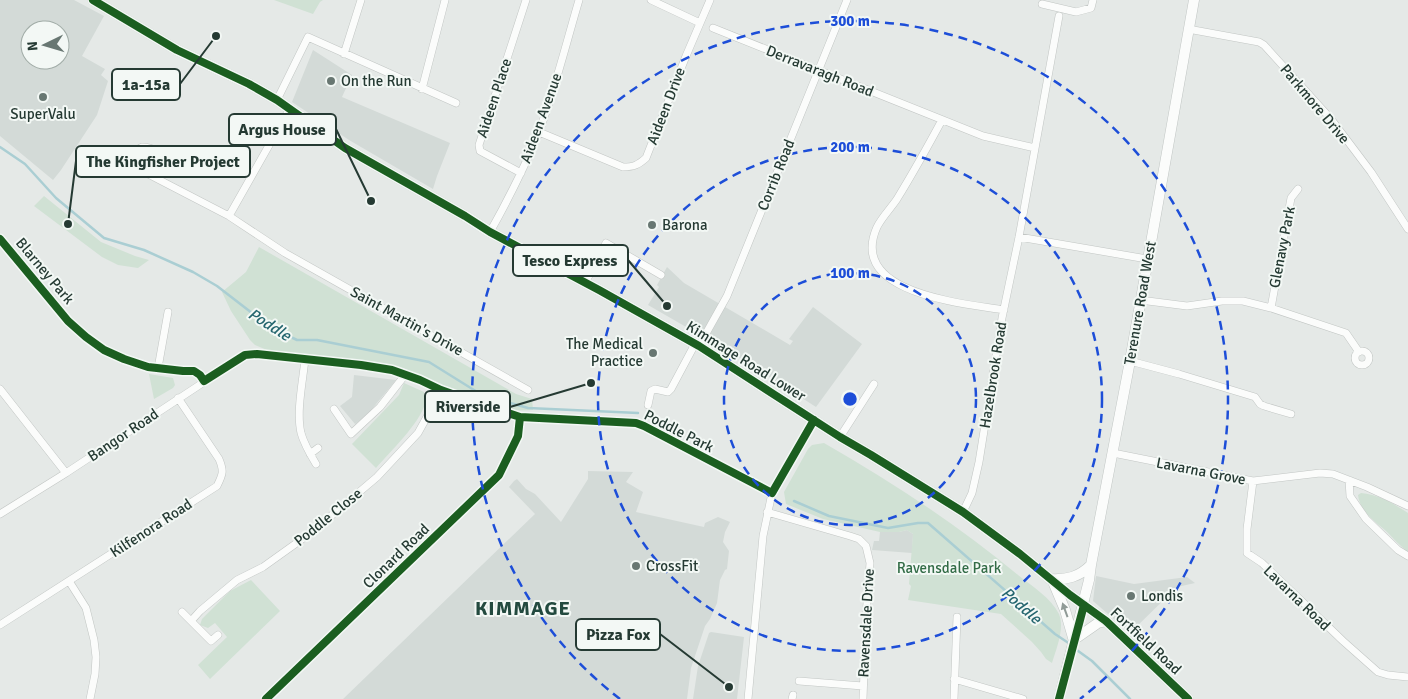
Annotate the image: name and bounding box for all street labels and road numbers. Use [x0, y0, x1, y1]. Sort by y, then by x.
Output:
street label: Derravaragh Road [764, 41, 876, 101]
street label: Aideen Place [473, 56, 515, 140]
street label: Parkmore Drive [1277, 61, 1353, 147]
street label: Aideen Drive [643, 65, 689, 147]
street label: Aideen Avenue [516, 70, 566, 166]
street label: Corrib Road [754, 137, 798, 213]
street label: Glenavy Park [1265, 204, 1299, 289]
street label: Blarney Park [12, 234, 78, 308]
street label: Terenure Road West [1120, 240, 1160, 366]
street label: Saint Martin's Drive [347, 282, 467, 360]
street label: Kimmage Road Lower [683, 317, 809, 405]
street label: Hazelbrook Road [976, 320, 1010, 430]
street label: Bangor Road [84, 405, 162, 465]
street label: Poddle Park [641, 406, 717, 456]
street label: Lavarna Grove [1155, 454, 1247, 488]
street label: Poddle Close [290, 484, 366, 550]
street label: Kilfenora Road [107, 495, 195, 561]
street label: Clonard Road [359, 520, 433, 592]
street label: Lavarna Road [1260, 562, 1334, 634]
street label: Ravensdale Drive [854, 568, 878, 678]
street label: Fortfield Road [1107, 604, 1185, 678]

